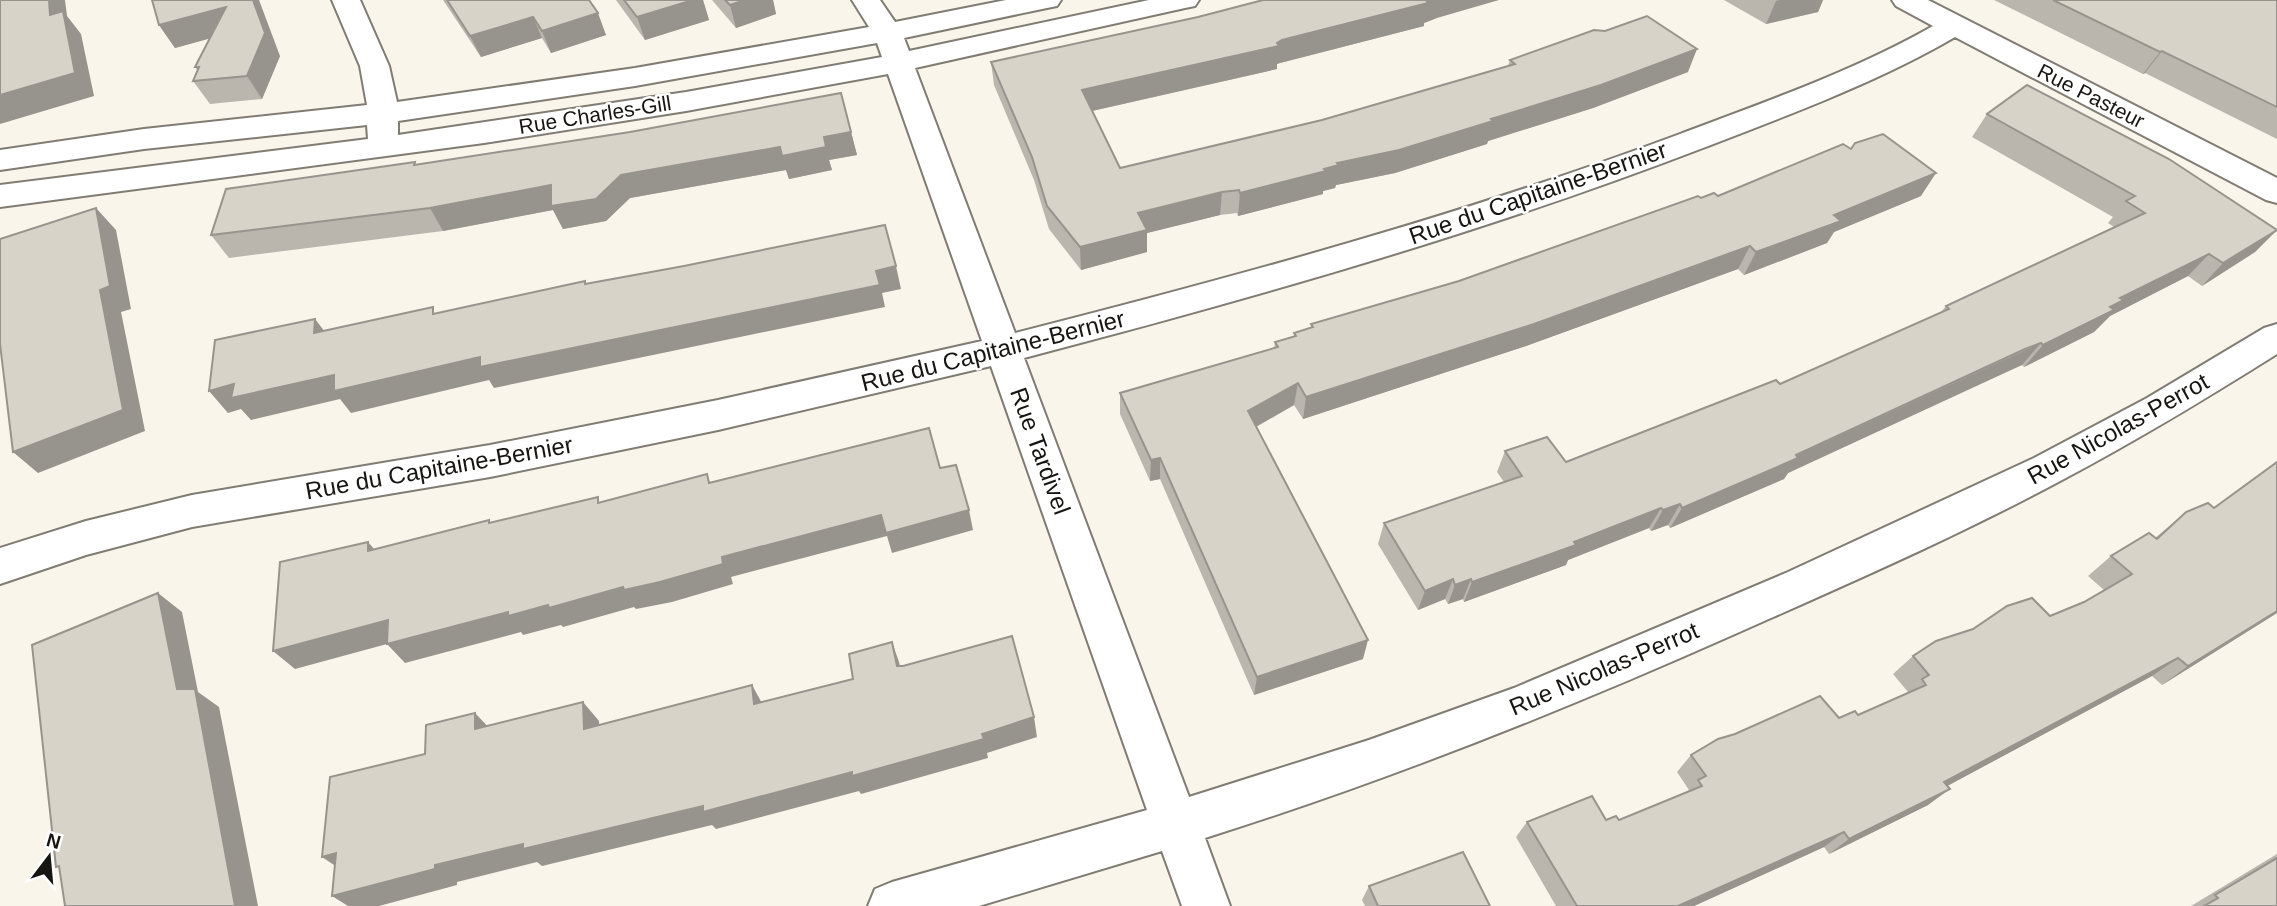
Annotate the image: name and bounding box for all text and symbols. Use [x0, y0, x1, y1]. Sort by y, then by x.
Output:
street label: Rue Pasteur [2034, 59, 2148, 132]
street label: Rue Charles-Gill [517, 91, 673, 138]
street label: Rue du Capitaine-Bernier [1405, 136, 1670, 249]
street label: Rue du Capitaine-Bernier [858, 305, 1128, 396]
street label: Rue Nicolas-Perrot [2023, 367, 2213, 490]
street label: Rue Tardivel [1005, 384, 1076, 518]
street label: Rue du Capitaine-Bernier [303, 431, 575, 504]
street label: Rue Nicolas-Perrot [1505, 616, 1703, 721]
north arrow [14, 822, 84, 892]
text: N [44, 829, 63, 853]

